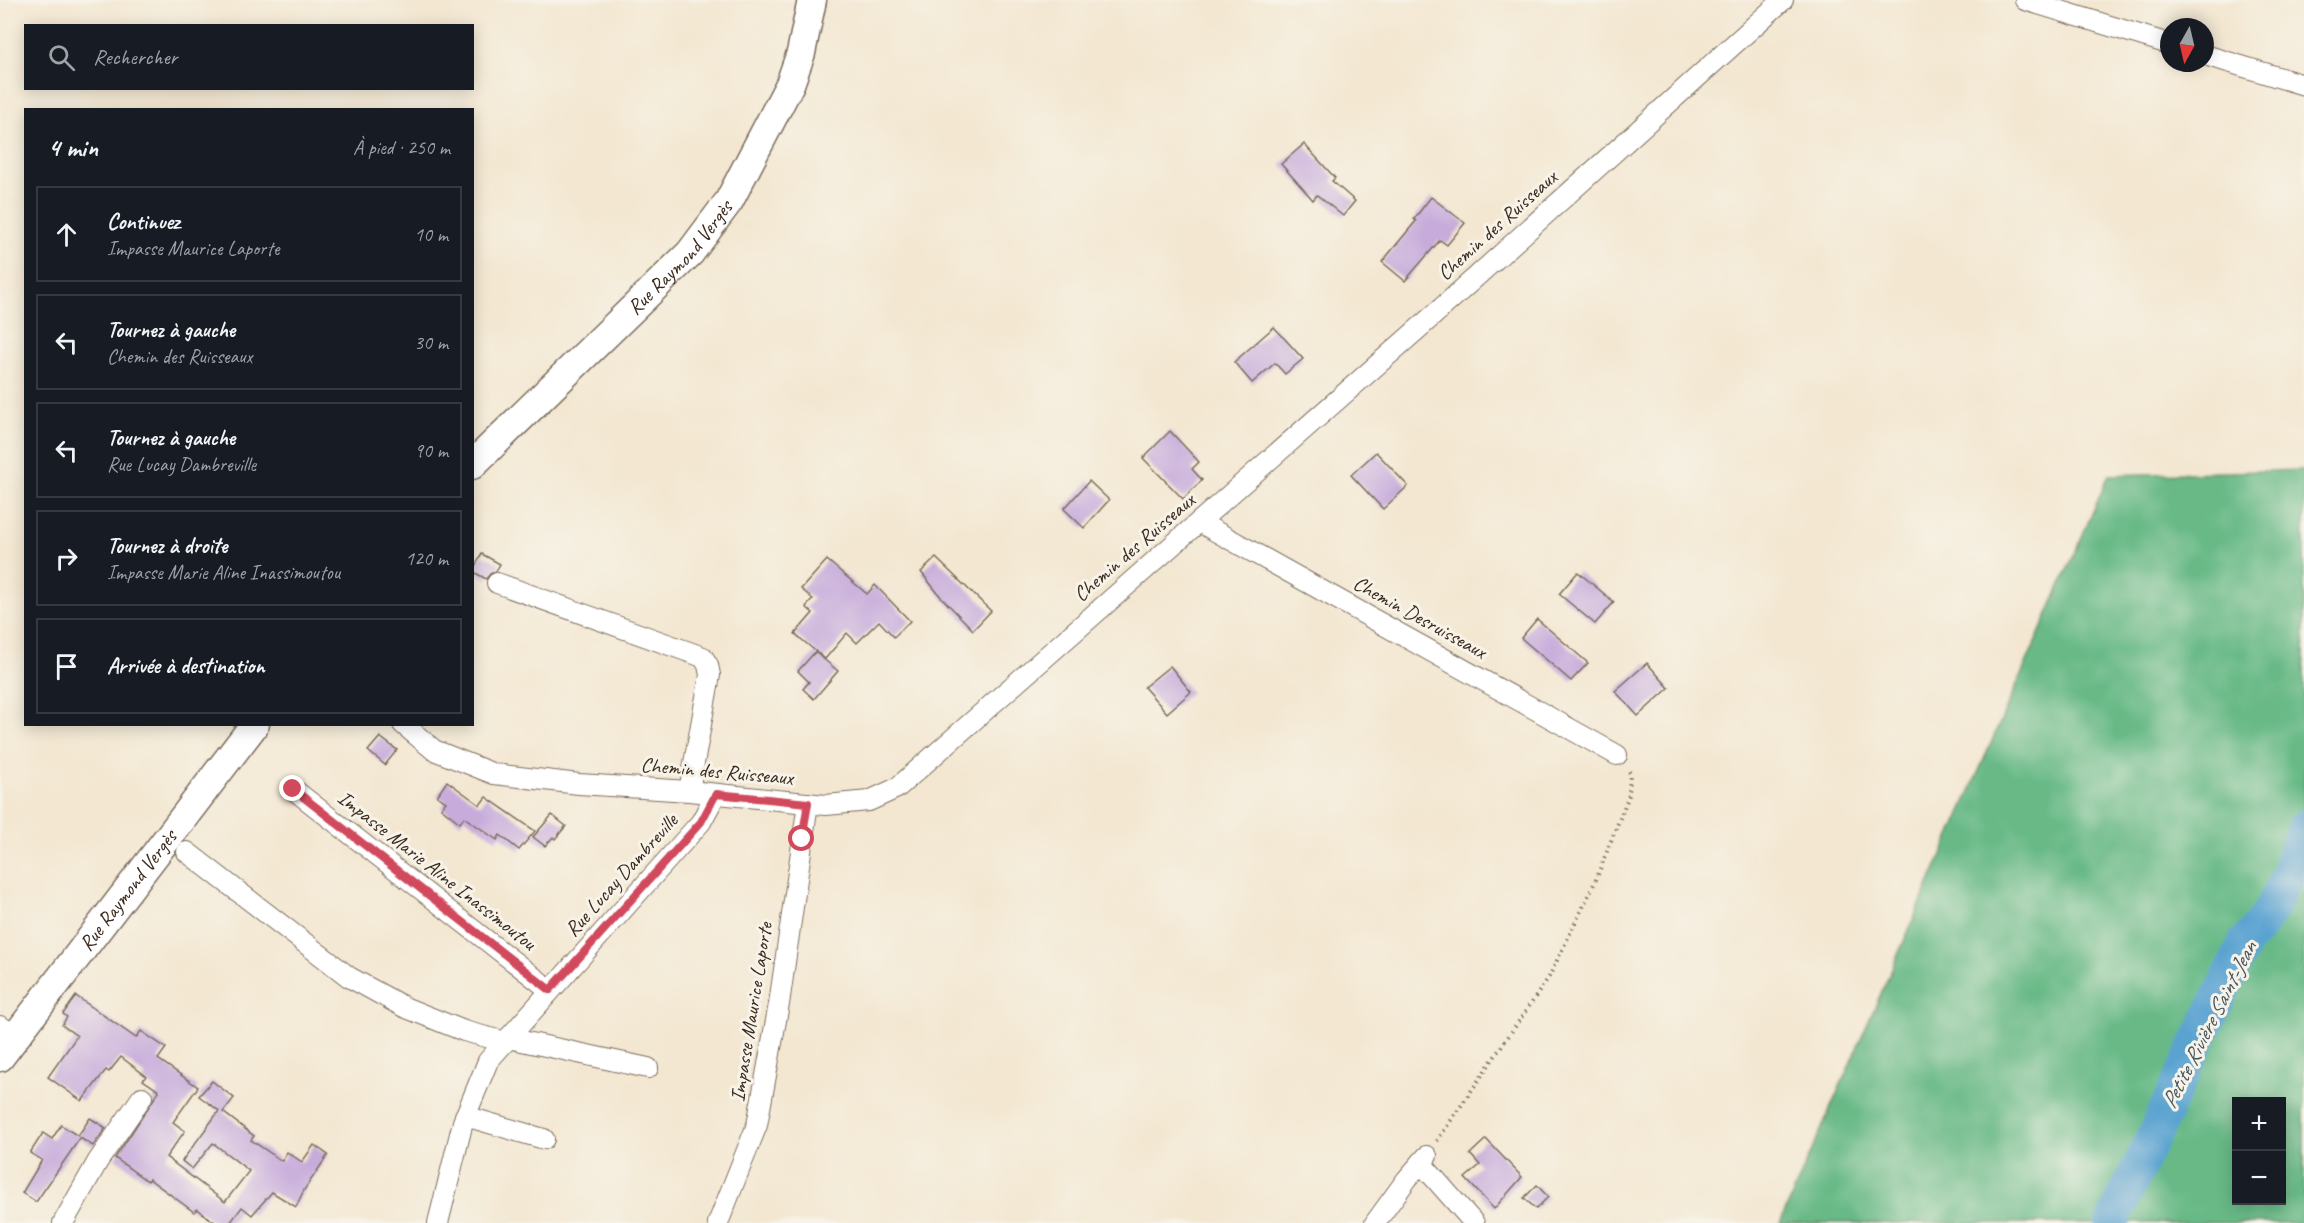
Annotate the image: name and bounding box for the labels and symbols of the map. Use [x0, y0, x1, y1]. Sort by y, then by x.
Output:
north arrow [2160, 18, 2214, 72]
street label: Chemin des Ruisseaux [1432, 163, 1564, 286]
street label: Rue Raymond Vergès [622, 194, 739, 320]
street label: Chemin des Ruisseaux [1068, 486, 1202, 607]
street label: Chemin Desruisseaux [1349, 570, 1493, 665]
street label: Chemin des Ruisseaux [640, 751, 796, 791]
route end [279, 775, 305, 801]
street label: Impasse Marie Aline Inassimoutou [333, 784, 542, 956]
street label: Rue Lucay Dambreville [559, 807, 684, 942]
street label: Rue Raymond Vergès [73, 823, 183, 956]
route start [788, 825, 814, 851]
street label: Impasse Maurice Laporte [724, 919, 778, 1103]
water label: Petite Rivière Saint-Jean [2155, 935, 2264, 1113]

